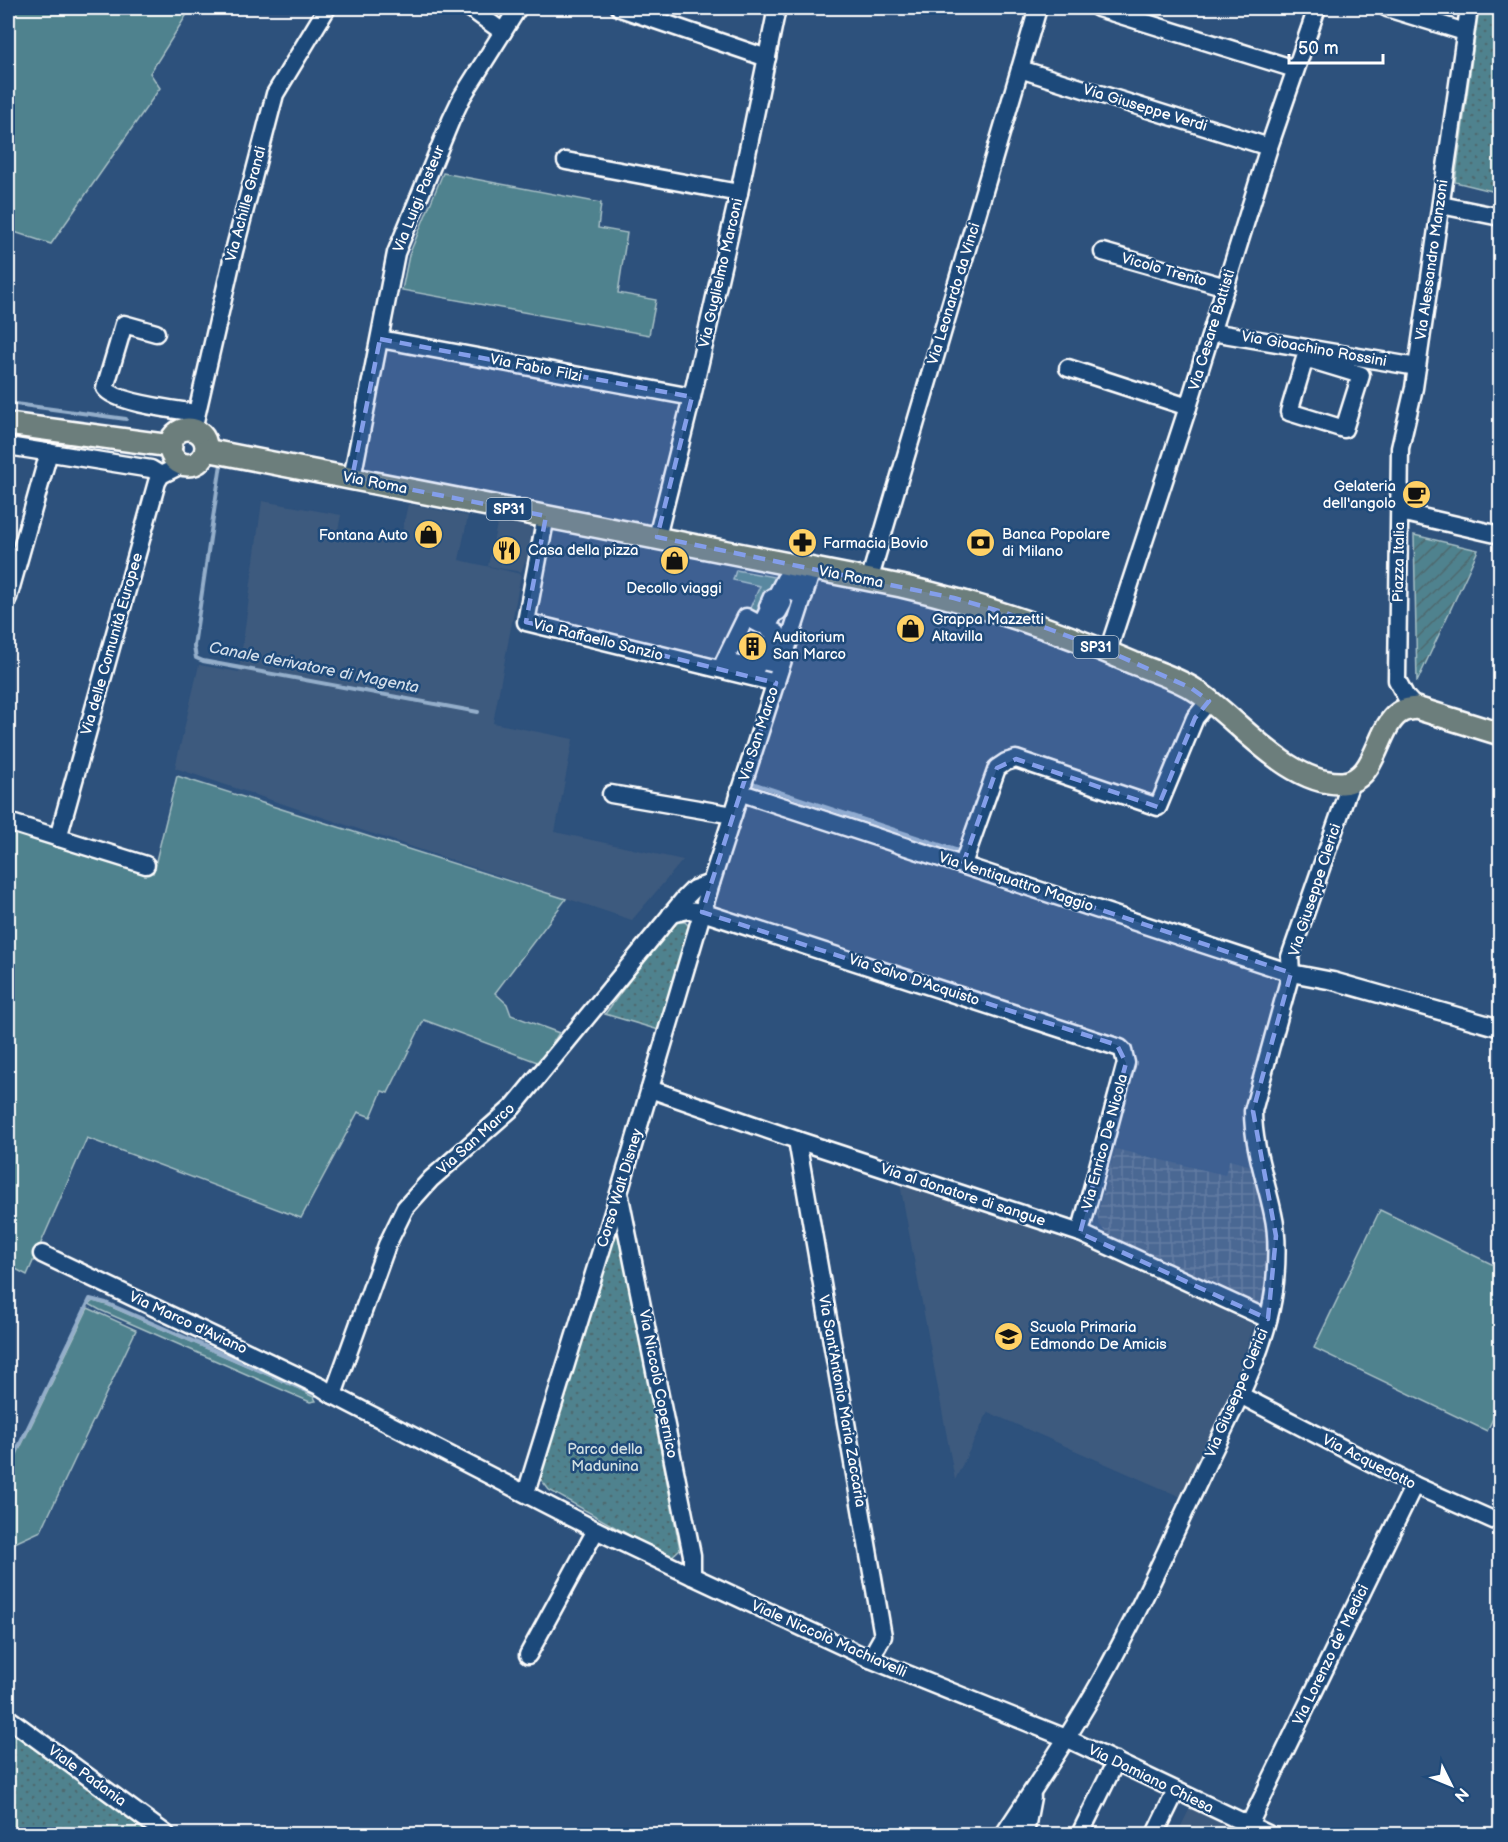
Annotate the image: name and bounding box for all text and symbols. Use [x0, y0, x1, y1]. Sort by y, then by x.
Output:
scale bar [1289, 27, 1384, 65]
text: 50 m [1298, 38, 1339, 59]
street label: Via Giuseppe Verdi [1081, 80, 1209, 136]
street label: Via Luigi Pasteur [389, 142, 449, 255]
street label: Via Achille Grandi [221, 144, 271, 264]
street label: Via Alessandro Manzoni [1411, 178, 1453, 342]
street label: Via Guglielmo Marconi [695, 196, 747, 350]
street label: Via Leonardo da Vinci [923, 221, 985, 367]
street label: Vicolo Trento [1119, 249, 1209, 291]
street label: Via Cesare Battisti [1185, 267, 1239, 393]
street label: Via Gioachino Rossini [1240, 327, 1388, 371]
street label: Via Fabio Filzi [488, 350, 584, 386]
street label: Via Roma [341, 467, 409, 499]
place label: Gelateria dell'angolo [1323, 477, 1396, 513]
cafe icon: Gelateria dell'angolo [1401, 479, 1433, 511]
road number: SP31 [486, 498, 532, 520]
shop icon: Fontana Auto [413, 519, 445, 551]
street label: Piazza Italia [1389, 521, 1409, 603]
place label: Banca Popolare di Milano [1002, 525, 1110, 561]
place label: Fontana Auto [319, 526, 408, 545]
pharmacy icon: Farmacia Bovio [786, 527, 818, 559]
bank icon: Banca Popolare di Milano [965, 527, 997, 559]
restaurant icon: Casa della pizza [491, 534, 523, 566]
place label: Farmacia Bovio [823, 534, 928, 553]
place label: Casa della pizza [528, 541, 639, 560]
shop icon: Decollo viaggi [658, 545, 690, 577]
street label: Via delle Comunità Europee [77, 551, 147, 737]
street label: Via Roma [817, 561, 885, 593]
place label: Decollo viaggi [626, 579, 722, 598]
place label: Grappa Mazzetti Altavilla [932, 610, 1044, 646]
shop icon: Grappa Mazzetti Altavilla [895, 612, 927, 644]
street label: Via Raffaello Sanzio [531, 615, 665, 665]
place label: Auditorium San Marco [773, 628, 846, 664]
building icon: Auditorium San Marco [736, 630, 768, 662]
road number: SP31 [1074, 636, 1118, 658]
water label: Canale derivatore di Magenta [207, 638, 421, 698]
street label: Via San Marco [735, 684, 783, 784]
street label: Via Giuseppe Clerici [1285, 821, 1345, 959]
street label: Via Ventiquattro Maggio [936, 848, 1096, 916]
street label: Via Salvo D'Acquisto [846, 950, 982, 1010]
street label: Via Enrico De Nicola [1078, 1072, 1132, 1212]
street label: Via San Marco [433, 1099, 519, 1179]
street label: Corso Walt Disney [593, 1126, 647, 1250]
street label: Via al donatore di sangue [878, 1159, 1048, 1231]
street label: Via Marco d'Aviano [126, 1287, 250, 1359]
street label: Via Sant'Antonio Maria Zaccaria [814, 1293, 870, 1509]
street label: Via Niccolò Copernico [634, 1308, 682, 1460]
place label: Scuola Primaria Edmondo De Amicis [1030, 1318, 1167, 1354]
school or university icon: Scuola Primaria Edmondo De Amicis [993, 1320, 1025, 1352]
street label: Via Giuseppe Clerici [1201, 1326, 1273, 1460]
street label: Via Acquedotto [1319, 1430, 1419, 1494]
park label: Parco della Madunina [567, 1440, 643, 1476]
street label: Via Lorenzo de' Medici [1289, 1581, 1373, 1729]
street label: Viale Niccolò Machiavelli [748, 1596, 910, 1682]
street label: Via Damiano Chiesa [1085, 1740, 1217, 1818]
street label: Viale Padania [44, 1741, 130, 1811]
north arrow [1421, 1755, 1481, 1815]
text: N [1450, 1783, 1472, 1805]

